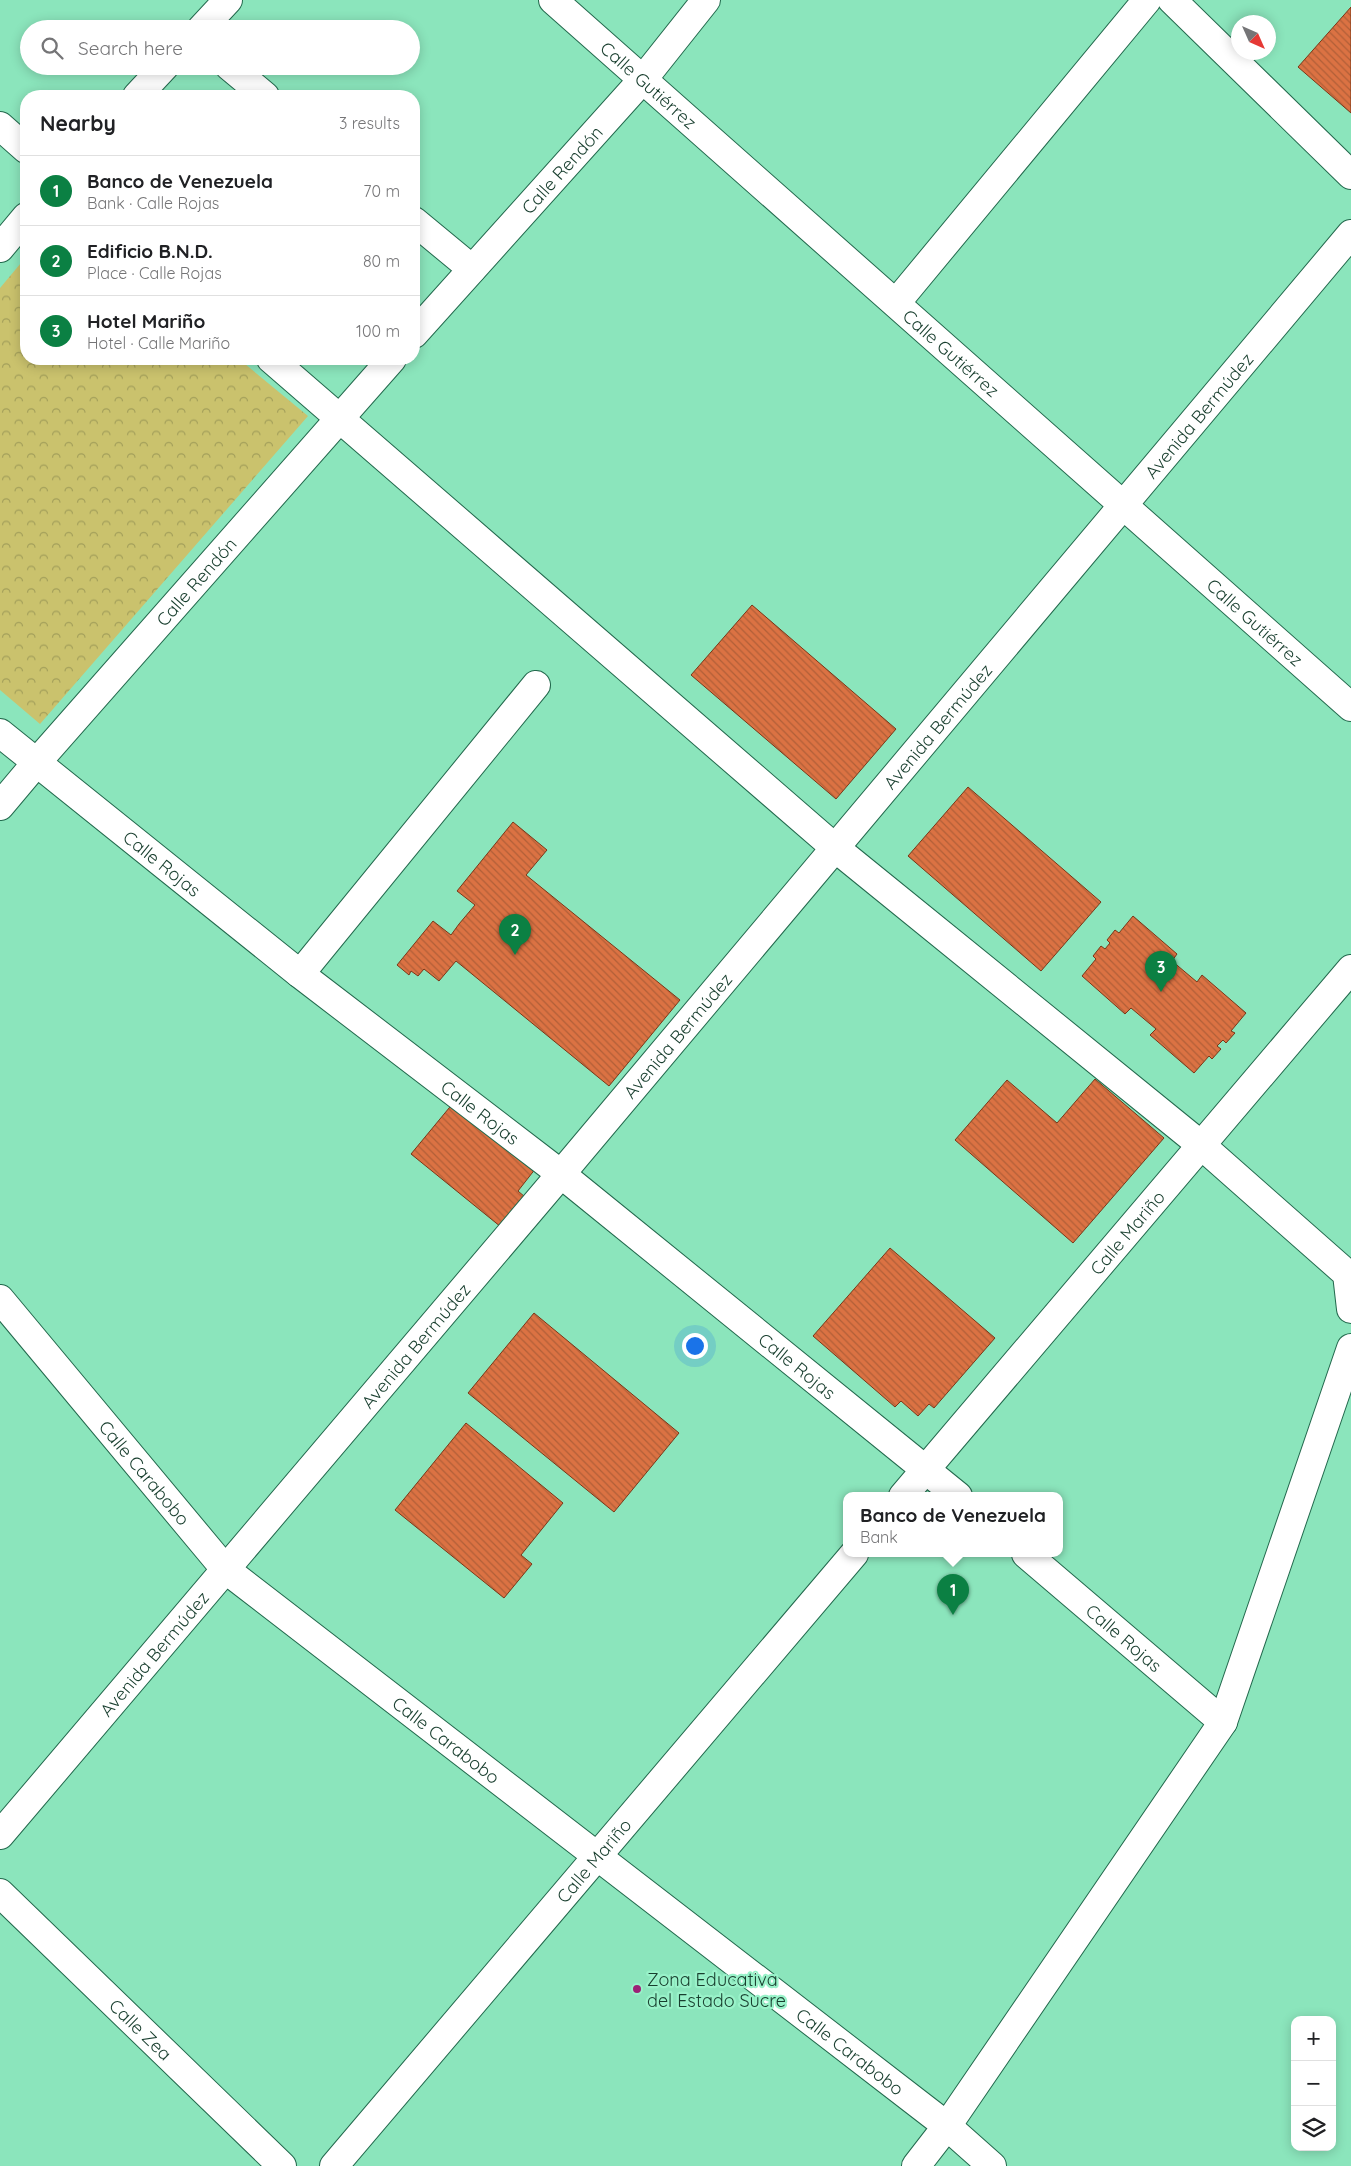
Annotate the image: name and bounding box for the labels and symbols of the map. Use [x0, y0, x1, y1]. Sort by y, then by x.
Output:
north arrow [1231, 15, 1276, 60]
street label: Calle Gutiérrez [596, 36, 702, 134]
street label: Calle Rendón [516, 121, 607, 218]
street label: Calle Gutiérrez [898, 304, 1004, 402]
street label: Avenida Bermúdez [1139, 348, 1258, 483]
street label: Calle Rendón [151, 532, 241, 631]
street label: Calle Gutiérrez [1202, 573, 1308, 671]
street label: Avenida Bermúdez [878, 659, 997, 794]
street label: Calle Rojas [119, 825, 206, 901]
pin: 2 [499, 914, 531, 955]
pin: 3 [1145, 951, 1177, 992]
street label: Avenida Bermúdez [618, 968, 737, 1103]
street label: Calle Rojas [436, 1075, 524, 1150]
street label: Calle Mariño [1085, 1185, 1169, 1279]
street label: Avenida Bermúdez [356, 1278, 475, 1413]
street label: Calle Rojas [754, 1328, 841, 1404]
your location [682, 1333, 708, 1359]
street label: Calle Carabobo [94, 1415, 195, 1530]
pin: 1 [937, 1574, 969, 1615]
street label: Avenida Bermúdez [94, 1586, 214, 1721]
street label: Calle Rojas [1081, 1599, 1167, 1677]
street label: Calle Carabobo [388, 1691, 505, 1789]
street label: Calle Mariño [551, 1813, 636, 1907]
place label: Zona Educativa del Estado Sucre [647, 1968, 786, 2012]
marker: Zona Educativa del Estado Sucre [631, 1983, 643, 1995]
street label: Calle Zea [105, 1994, 177, 2065]
street label: Calle Carabobo [792, 2003, 909, 2100]

